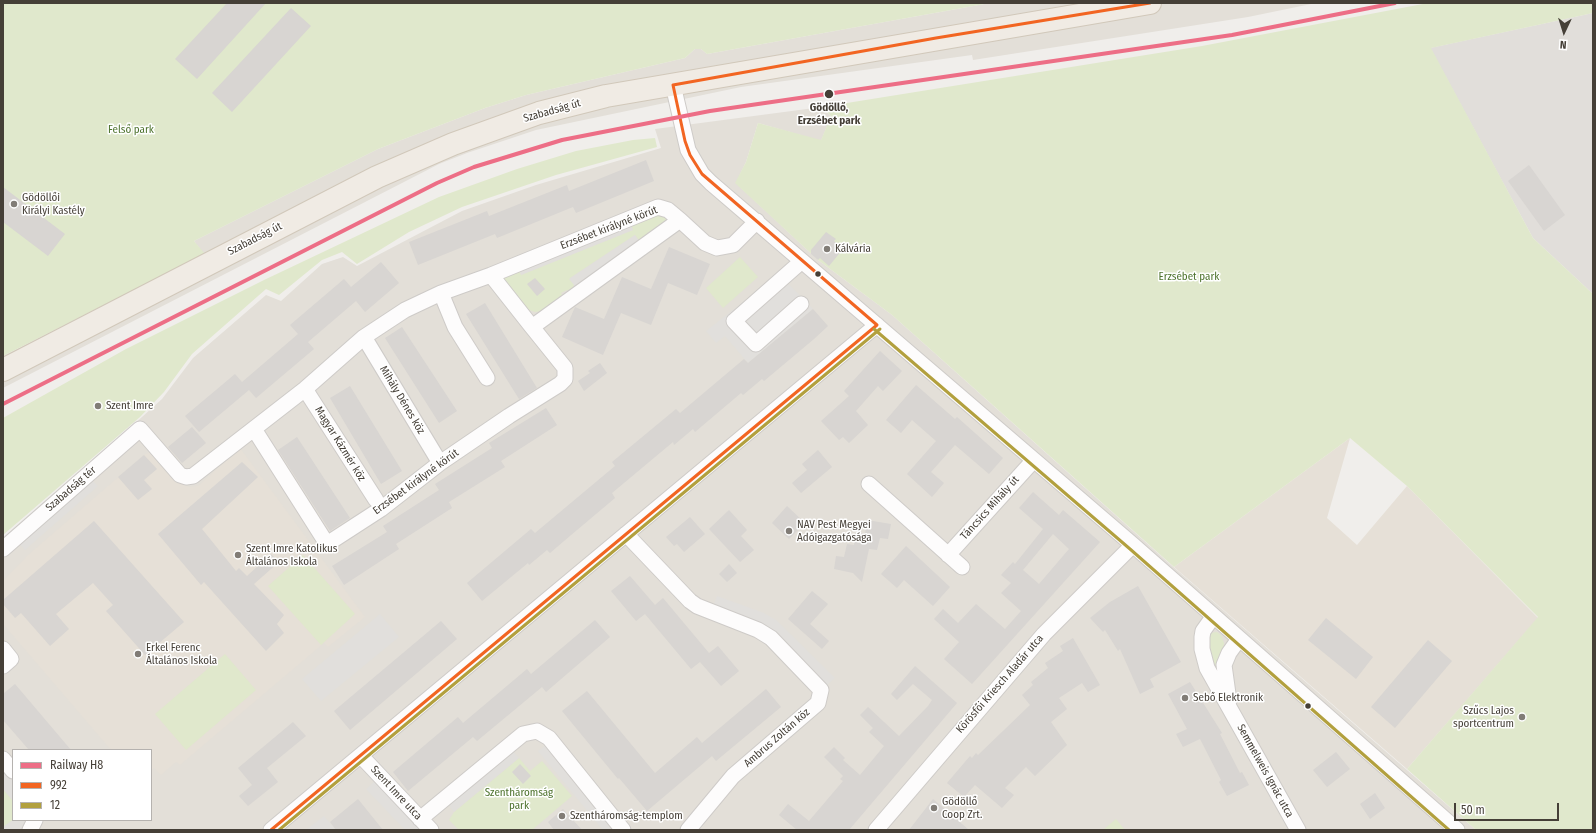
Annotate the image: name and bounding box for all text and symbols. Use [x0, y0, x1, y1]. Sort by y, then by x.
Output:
north arrow [1544, 12, 1584, 52]
text: N [1559, 38, 1567, 51]
marker: Gödöllő, Erzsébet park [823, 88, 835, 100]
street label: Szabadság út [522, 97, 582, 125]
place label: Gödöllő, Erzsébet park [798, 101, 860, 127]
park label: Felső park [108, 123, 154, 137]
place label: Gödöllői Királyi Kastély [22, 191, 85, 217]
marker: Gödöllői Királyi Kastély [9, 199, 19, 209]
street label: Erzsébet királyné körút [559, 203, 659, 253]
street label: Szabadság út [226, 220, 284, 258]
place label: Kálvária [835, 242, 871, 256]
marker: Kálvária [822, 244, 832, 254]
unlabelled marker [813, 269, 823, 279]
park label: Erzsébet park [1159, 270, 1219, 284]
street label: Mihály Dénes köz [376, 363, 428, 437]
place label: Szent Imre [106, 399, 153, 413]
marker: Szent Imre [93, 401, 103, 411]
street label: Magyar Kázmér köz [312, 404, 368, 484]
street label: Erzsébet királyné körút [371, 446, 461, 518]
street label: Szabadság tér [43, 464, 99, 514]
street label: Táncsics Mihály út [958, 473, 1022, 543]
place label: NAV Pest Megyei Adóigazgatósága [797, 518, 872, 544]
marker: NAV Pest Megyei Adóigazgatósága [784, 526, 794, 536]
place label: Szent Imre Katolikus Általános Iskola [246, 542, 337, 568]
marker: Szent Imre Katolikus Általános Iskola [233, 550, 243, 560]
street label: Körösfői Kriesch Aladár utca [954, 632, 1046, 736]
place label: Erkel Ferenc Általános Iskola [146, 641, 217, 667]
marker: Erkel Ferenc Általános Iskola [133, 649, 143, 659]
place label: Sebő Elektronik [1193, 691, 1263, 705]
marker: Sebő Elektronik [1180, 693, 1190, 703]
unlabelled marker [1303, 701, 1313, 711]
place label: Szűcs Lajos sportcentrum [1453, 704, 1514, 730]
street label: Ambrus Zoltán köz [741, 706, 813, 770]
marker: Szűcs Lajos sportcentrum [1517, 712, 1527, 722]
street label: Semmelweis Ignác utca [1234, 722, 1296, 820]
legend [12, 749, 152, 821]
text: Railway H8 [50, 758, 103, 772]
street label: Szent Imre utca [368, 763, 424, 823]
text: 992 [50, 778, 67, 792]
park label: Szentháromság park [485, 786, 553, 812]
place label: Gödöllő Coop Zrt. [942, 795, 982, 821]
scale bar [1456, 795, 1561, 821]
text: 12 [50, 798, 60, 812]
marker: Gödöllő Coop Zrt. [929, 803, 939, 813]
text: 50 m [1461, 803, 1485, 817]
place label: Szentháromság-templom [570, 809, 683, 823]
marker: Szentháromság-templom [557, 811, 567, 821]

